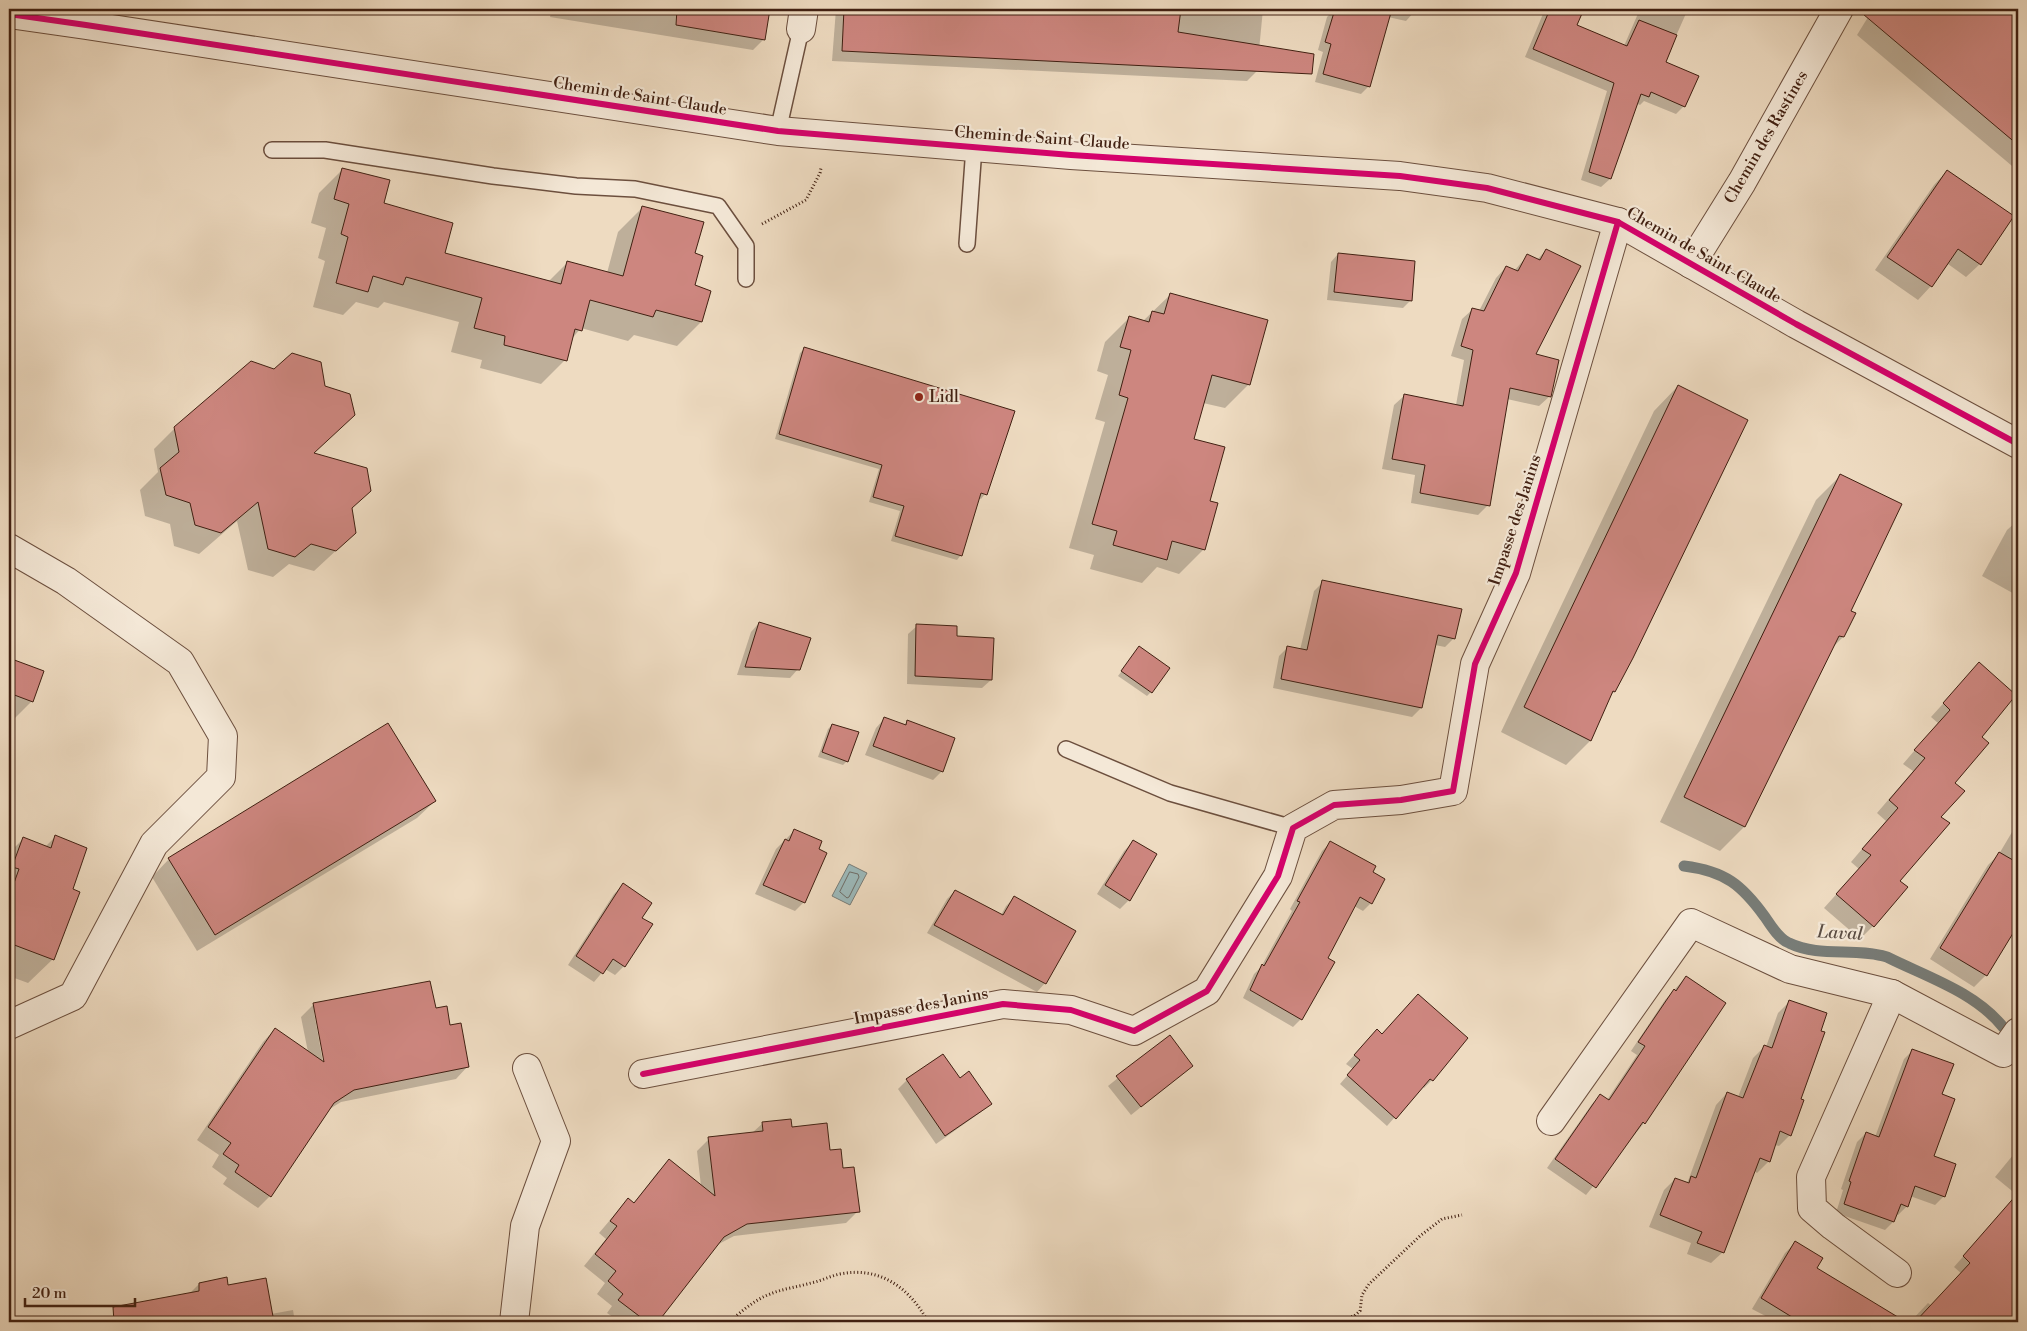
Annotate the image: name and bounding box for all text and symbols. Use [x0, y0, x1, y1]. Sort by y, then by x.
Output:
street label: Chemin des Rastines [1720, 67, 1812, 207]
street label: Chemin de Saint-Claude [552, 72, 728, 120]
street label: Chemin de Saint-Claude [954, 122, 1130, 154]
street label: Chemin de Saint-Claude [1623, 202, 1785, 308]
place label: Lidl [929, 387, 959, 407]
marker: Lidl [913, 391, 925, 403]
street label: Impasse des Janins [1484, 452, 1546, 588]
water label: Laval [1816, 920, 1864, 946]
street label: Impasse des Janins [852, 983, 990, 1029]
scale bar [25, 1276, 135, 1308]
text: 20 m [32, 1284, 67, 1303]

